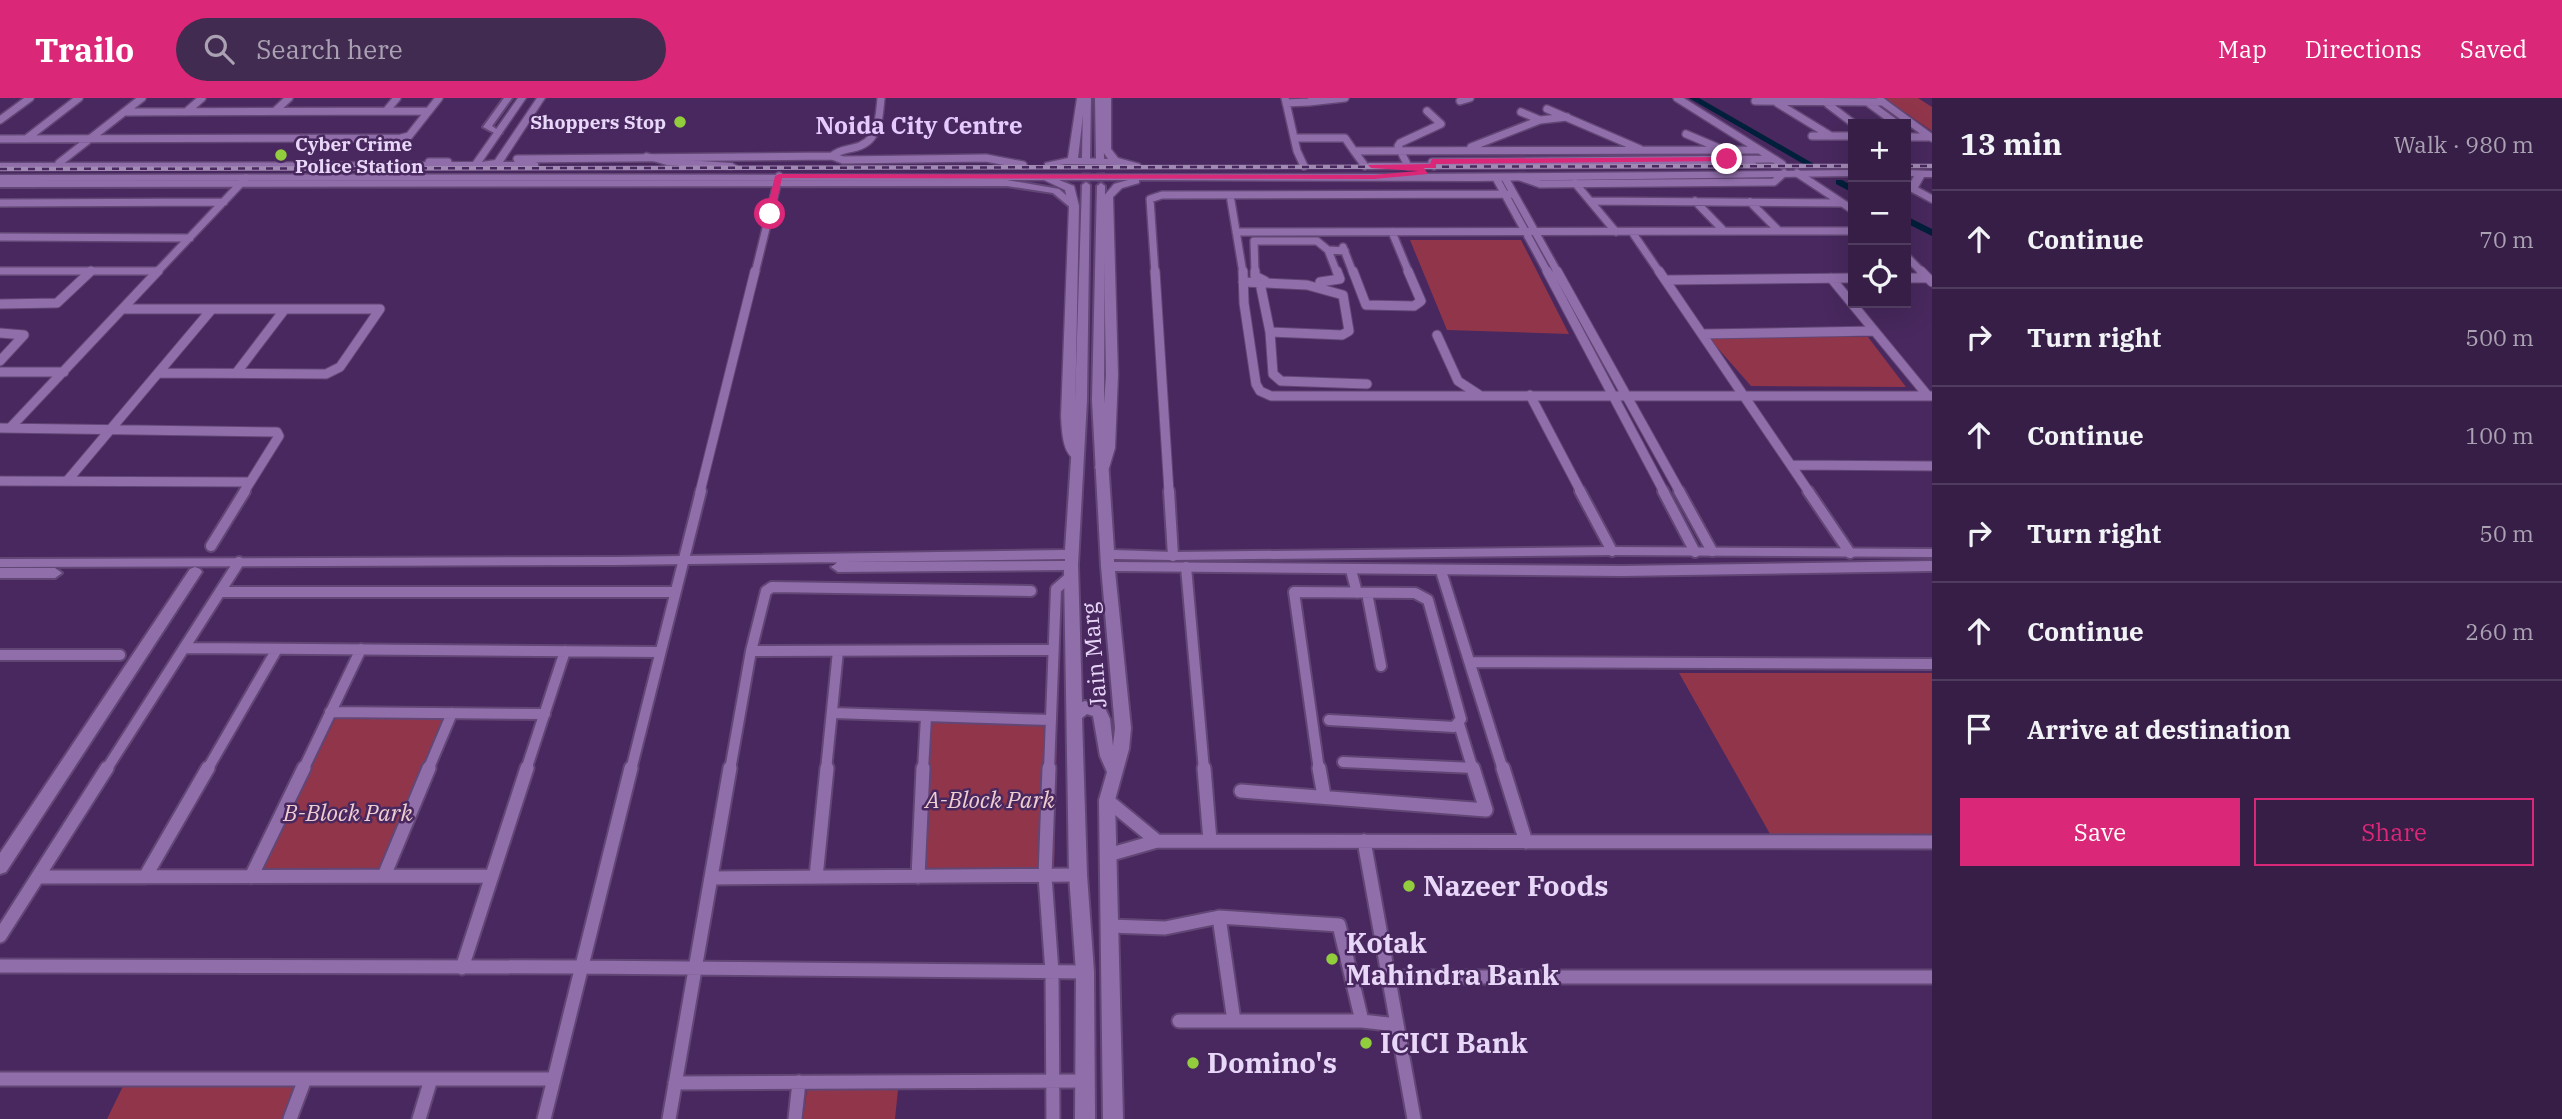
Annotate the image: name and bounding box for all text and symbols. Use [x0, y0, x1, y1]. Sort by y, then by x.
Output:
search box [176, 18, 666, 81]
text: Trailo [35, 28, 134, 71]
icon: search [200, 30, 238, 68]
text: Search here [256, 32, 403, 66]
text: Map [2218, 33, 2267, 65]
text: Directions [2305, 33, 2422, 65]
text: Saved [2460, 33, 2527, 65]
district label: Noida City Centre [816, 109, 1022, 141]
place label: Shoppers Stop [530, 110, 666, 134]
marker: Shoppers Stop [672, 114, 688, 130]
map controls [1848, 119, 1911, 308]
button: + [1848, 119, 1911, 182]
text: 13 min [1960, 124, 2062, 163]
text: Walk · 980 m [2393, 129, 2534, 159]
place label: Cyber Crime Police Station [295, 132, 424, 178]
route end [1711, 143, 1742, 174]
marker: Cyber Crime Police Station [273, 147, 289, 163]
button: − [1848, 182, 1911, 245]
route start [754, 198, 785, 229]
icon: ahead [1960, 220, 1998, 258]
text: Continue [2027, 222, 2144, 256]
text: 70 m [2479, 224, 2534, 254]
button: locate [1848, 245, 1911, 308]
icon: right [1960, 318, 1998, 356]
text: Turn right [2027, 320, 2161, 354]
text: 500 m [2465, 322, 2534, 352]
icon: ahead [1960, 416, 1998, 454]
text: Continue [2027, 418, 2144, 452]
text: 100 m [2465, 420, 2534, 450]
icon: right [1960, 514, 1998, 552]
text: Turn right [2027, 516, 2161, 550]
text: 50 m [2479, 518, 2534, 548]
street label: Jain Marg [1073, 601, 1113, 709]
icon: ahead [1960, 612, 1998, 650]
text: Continue [2027, 614, 2144, 648]
text: 260 m [2465, 616, 2534, 646]
icon: arrive [1960, 710, 1998, 748]
text: Arrive at destination [2027, 712, 2291, 746]
park label: A-Block Park [923, 784, 1055, 814]
park label: B-Block Park [282, 797, 413, 827]
button: Save [1960, 798, 2240, 866]
button: Share [2254, 798, 2534, 866]
place label: Nazeer Foods [1423, 867, 1608, 904]
marker: Nazeer Foods [1401, 878, 1417, 894]
place label: Kotak Mahindra Bank [1346, 924, 1559, 993]
marker: Kotak Mahindra Bank [1324, 951, 1340, 967]
place label: ICICI Bank [1380, 1024, 1528, 1061]
marker: ICICI Bank [1358, 1035, 1374, 1051]
place label: Domino's [1207, 1044, 1337, 1081]
marker: Domino's [1185, 1055, 1201, 1071]

